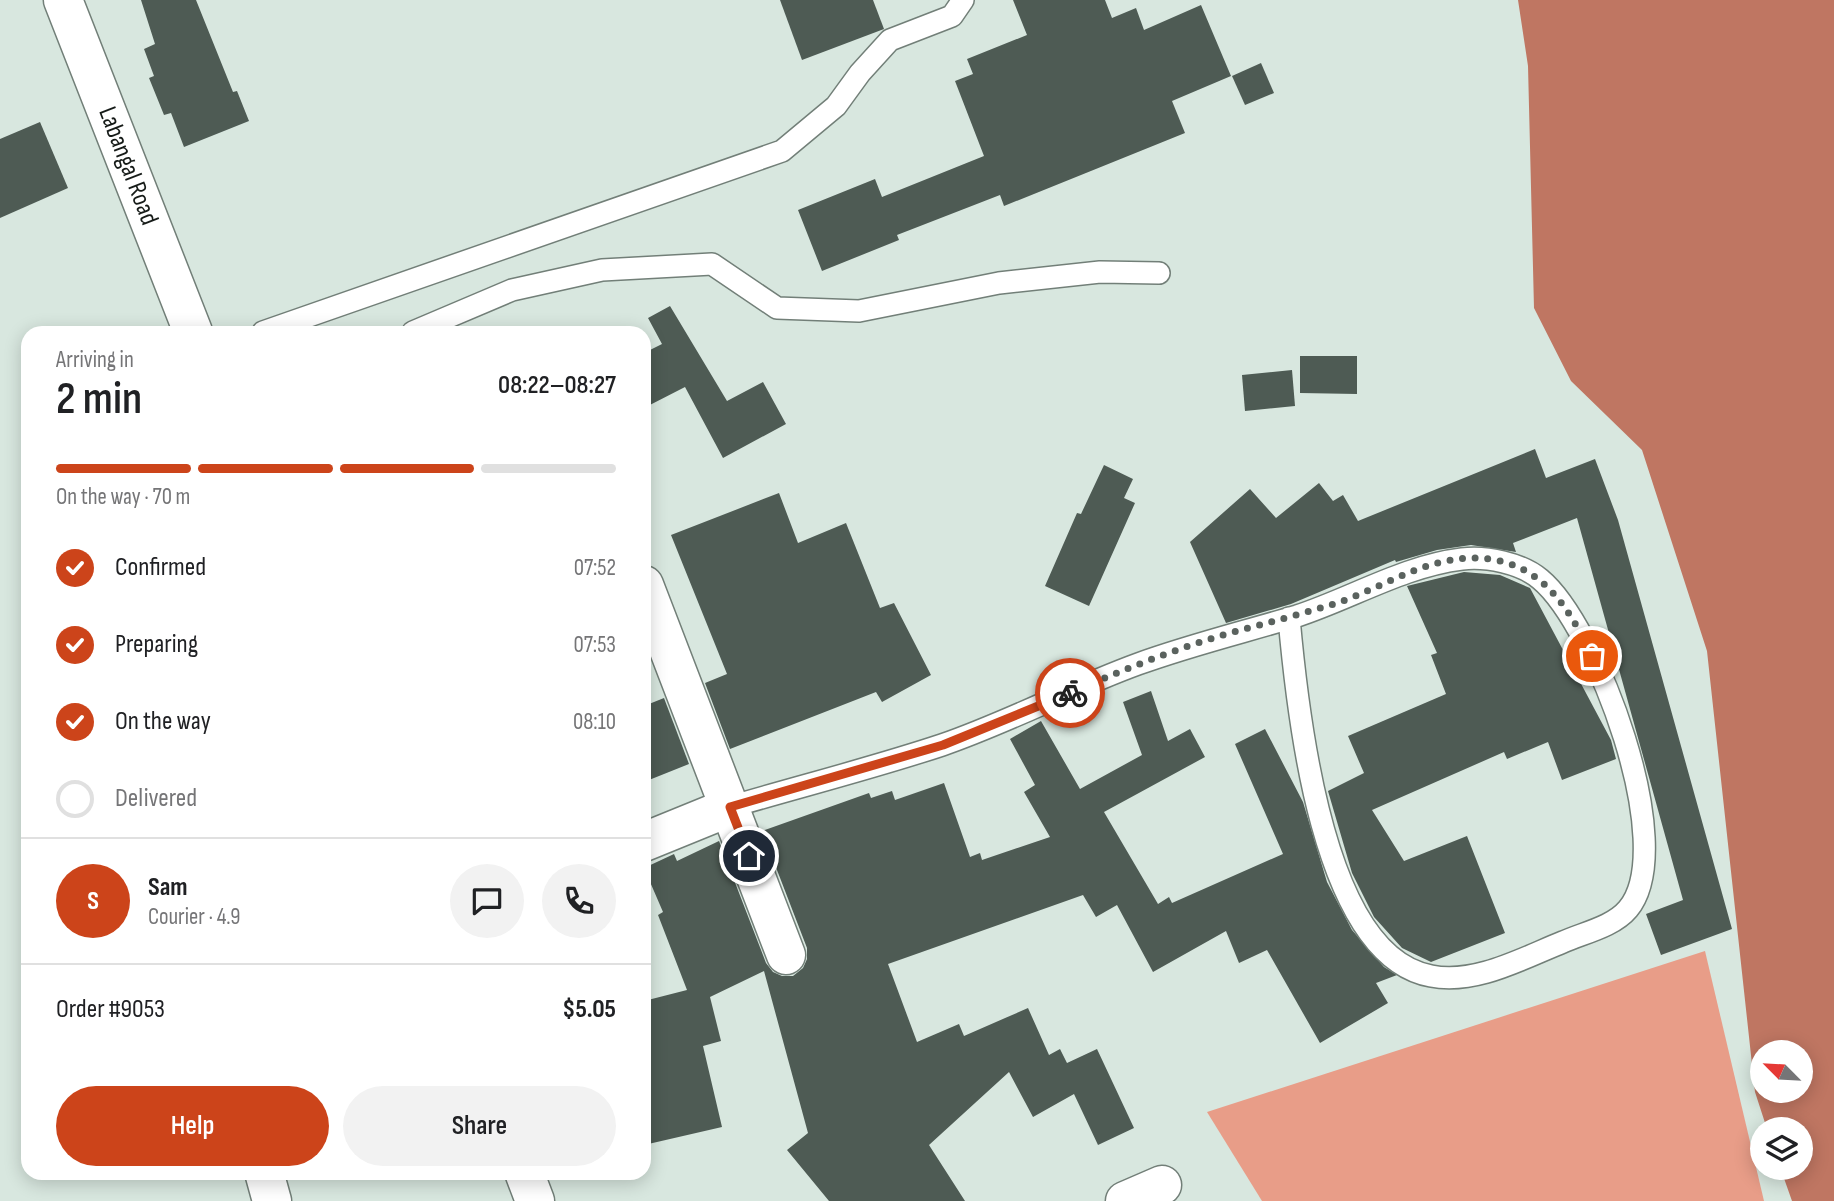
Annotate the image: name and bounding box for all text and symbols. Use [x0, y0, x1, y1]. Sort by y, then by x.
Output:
street label: Labangal Road [91, 103, 165, 229]
text: Arriving in [56, 346, 134, 374]
text: 08:22–08:27 [498, 370, 616, 401]
text: 2 min [56, 372, 142, 427]
text: On the way · 70 m [56, 483, 190, 511]
icon: check [56, 549, 94, 587]
text: Confirmed [115, 552, 206, 583]
text: 07:52 [574, 554, 616, 582]
icon: check [56, 626, 94, 664]
pin [1562, 626, 1622, 686]
text: Preparing [115, 629, 198, 660]
text: 07:53 [574, 631, 616, 659]
icon: bag [1573, 637, 1611, 675]
courier [1035, 658, 1105, 728]
icon: bike [1051, 674, 1089, 712]
icon: check [56, 703, 94, 741]
text: On the way [115, 706, 211, 737]
text: 08:10 [573, 708, 616, 736]
text: Delivered [115, 783, 197, 814]
pin [719, 826, 779, 886]
icon: home [730, 837, 768, 875]
button: chat [450, 864, 524, 938]
button: phone [542, 864, 616, 938]
text: Sam [148, 872, 188, 903]
text: S [87, 886, 99, 917]
text: Courier · 4.9 [148, 903, 240, 931]
text: Order #9053 [56, 994, 165, 1025]
text: $5.05 [562, 994, 616, 1025]
north arrow [1750, 1040, 1813, 1102]
map controls [1750, 1040, 1813, 1180]
button: Help [56, 1086, 329, 1166]
button: Share [343, 1086, 616, 1166]
button: layers [1750, 1117, 1813, 1180]

